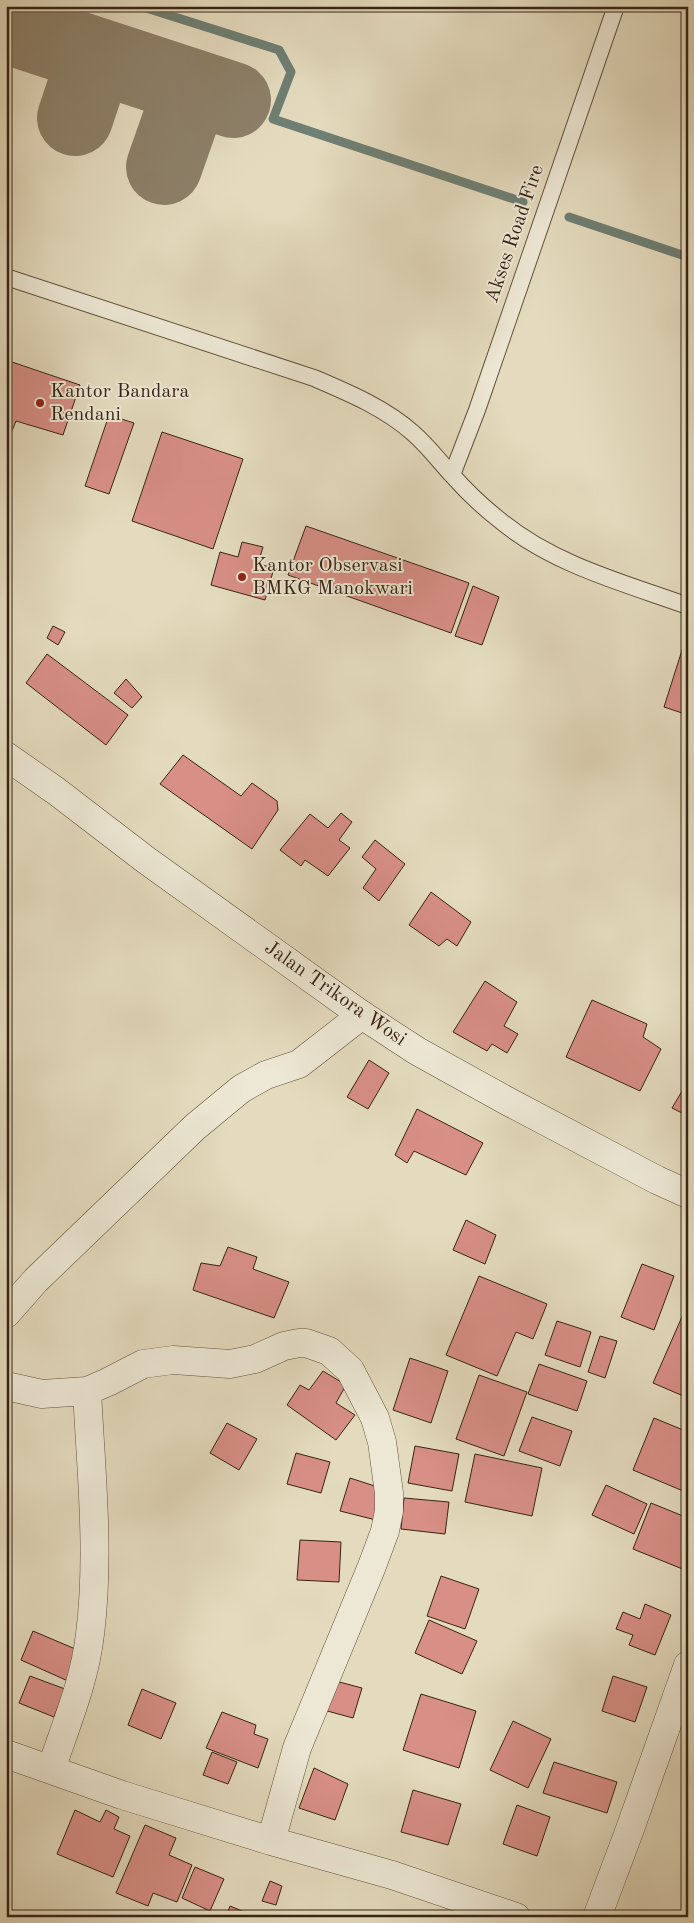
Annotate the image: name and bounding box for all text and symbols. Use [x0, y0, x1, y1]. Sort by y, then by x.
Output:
street label: Akses Road Fire [482, 163, 548, 305]
place label: Kantor Bandara Rendani [50, 382, 190, 425]
marker: Kantor Bandara Rendani [34, 397, 46, 409]
place label: Kantor Observasi BMKG Manokwari [252, 556, 413, 599]
marker: Kantor Observasi BMKG Manokwari [236, 571, 248, 583]
street label: Jalan Trikora Wosi [261, 938, 409, 1050]

